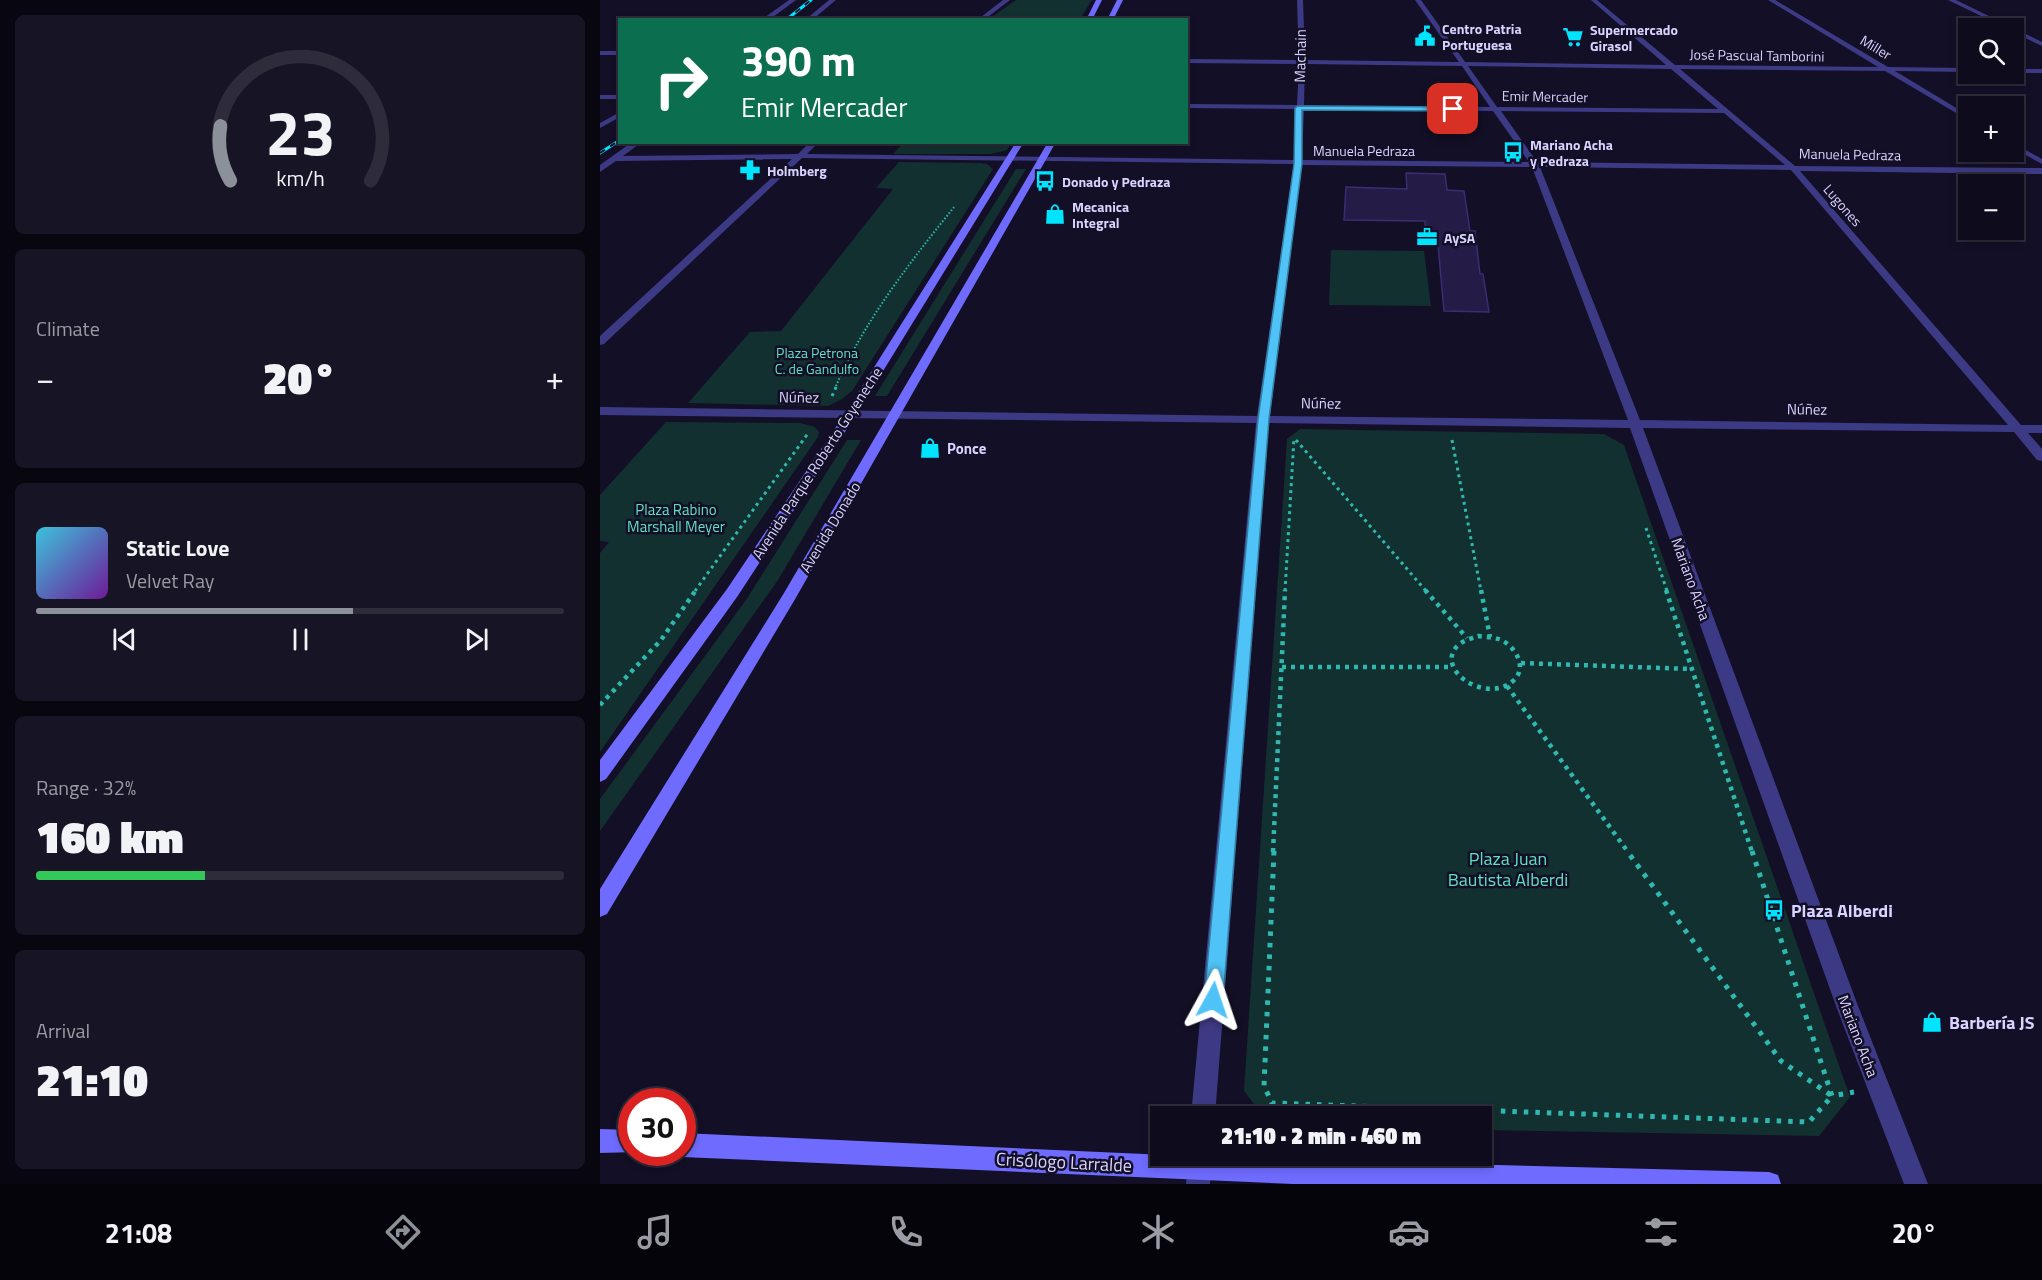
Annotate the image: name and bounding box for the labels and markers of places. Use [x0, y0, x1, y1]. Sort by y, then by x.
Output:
place label: Centro Patria Portuguesa [1442, 18, 1522, 55]
place label: Supermercado Girasol [1590, 19, 1678, 56]
public building icon: Centro Patria Portuguesa [1413, 24, 1437, 48]
supermarket icon: Supermercado Girasol [1561, 25, 1585, 49]
pin [1427, 83, 1478, 134]
place label: Mariano Acha y Pedraza [1530, 134, 1613, 171]
bus stop icon: Mariano Acha y Pedraza [1501, 140, 1525, 164]
pharmacy icon: Holmberg [738, 158, 762, 182]
place label: Holmberg [767, 160, 827, 181]
bus stop icon: Donado y Pedraza [1033, 169, 1057, 193]
place label: Donado y Pedraza [1062, 171, 1171, 192]
place label: Mecanica Integral [1072, 196, 1129, 233]
shop icon: Mecanica Integral [1043, 202, 1067, 226]
office icon: AySA [1415, 225, 1439, 249]
place label: AySA [1444, 227, 1476, 248]
shop icon: Ponce [918, 436, 942, 460]
place label: Ponce [947, 437, 987, 460]
place label: Plaza Alberdi [1791, 897, 1893, 924]
bus stop icon: Plaza Alberdi [1762, 898, 1786, 922]
place label: Barbería JS [1949, 1009, 2035, 1036]
shop icon: Barbería JS [1920, 1010, 1944, 1034]

